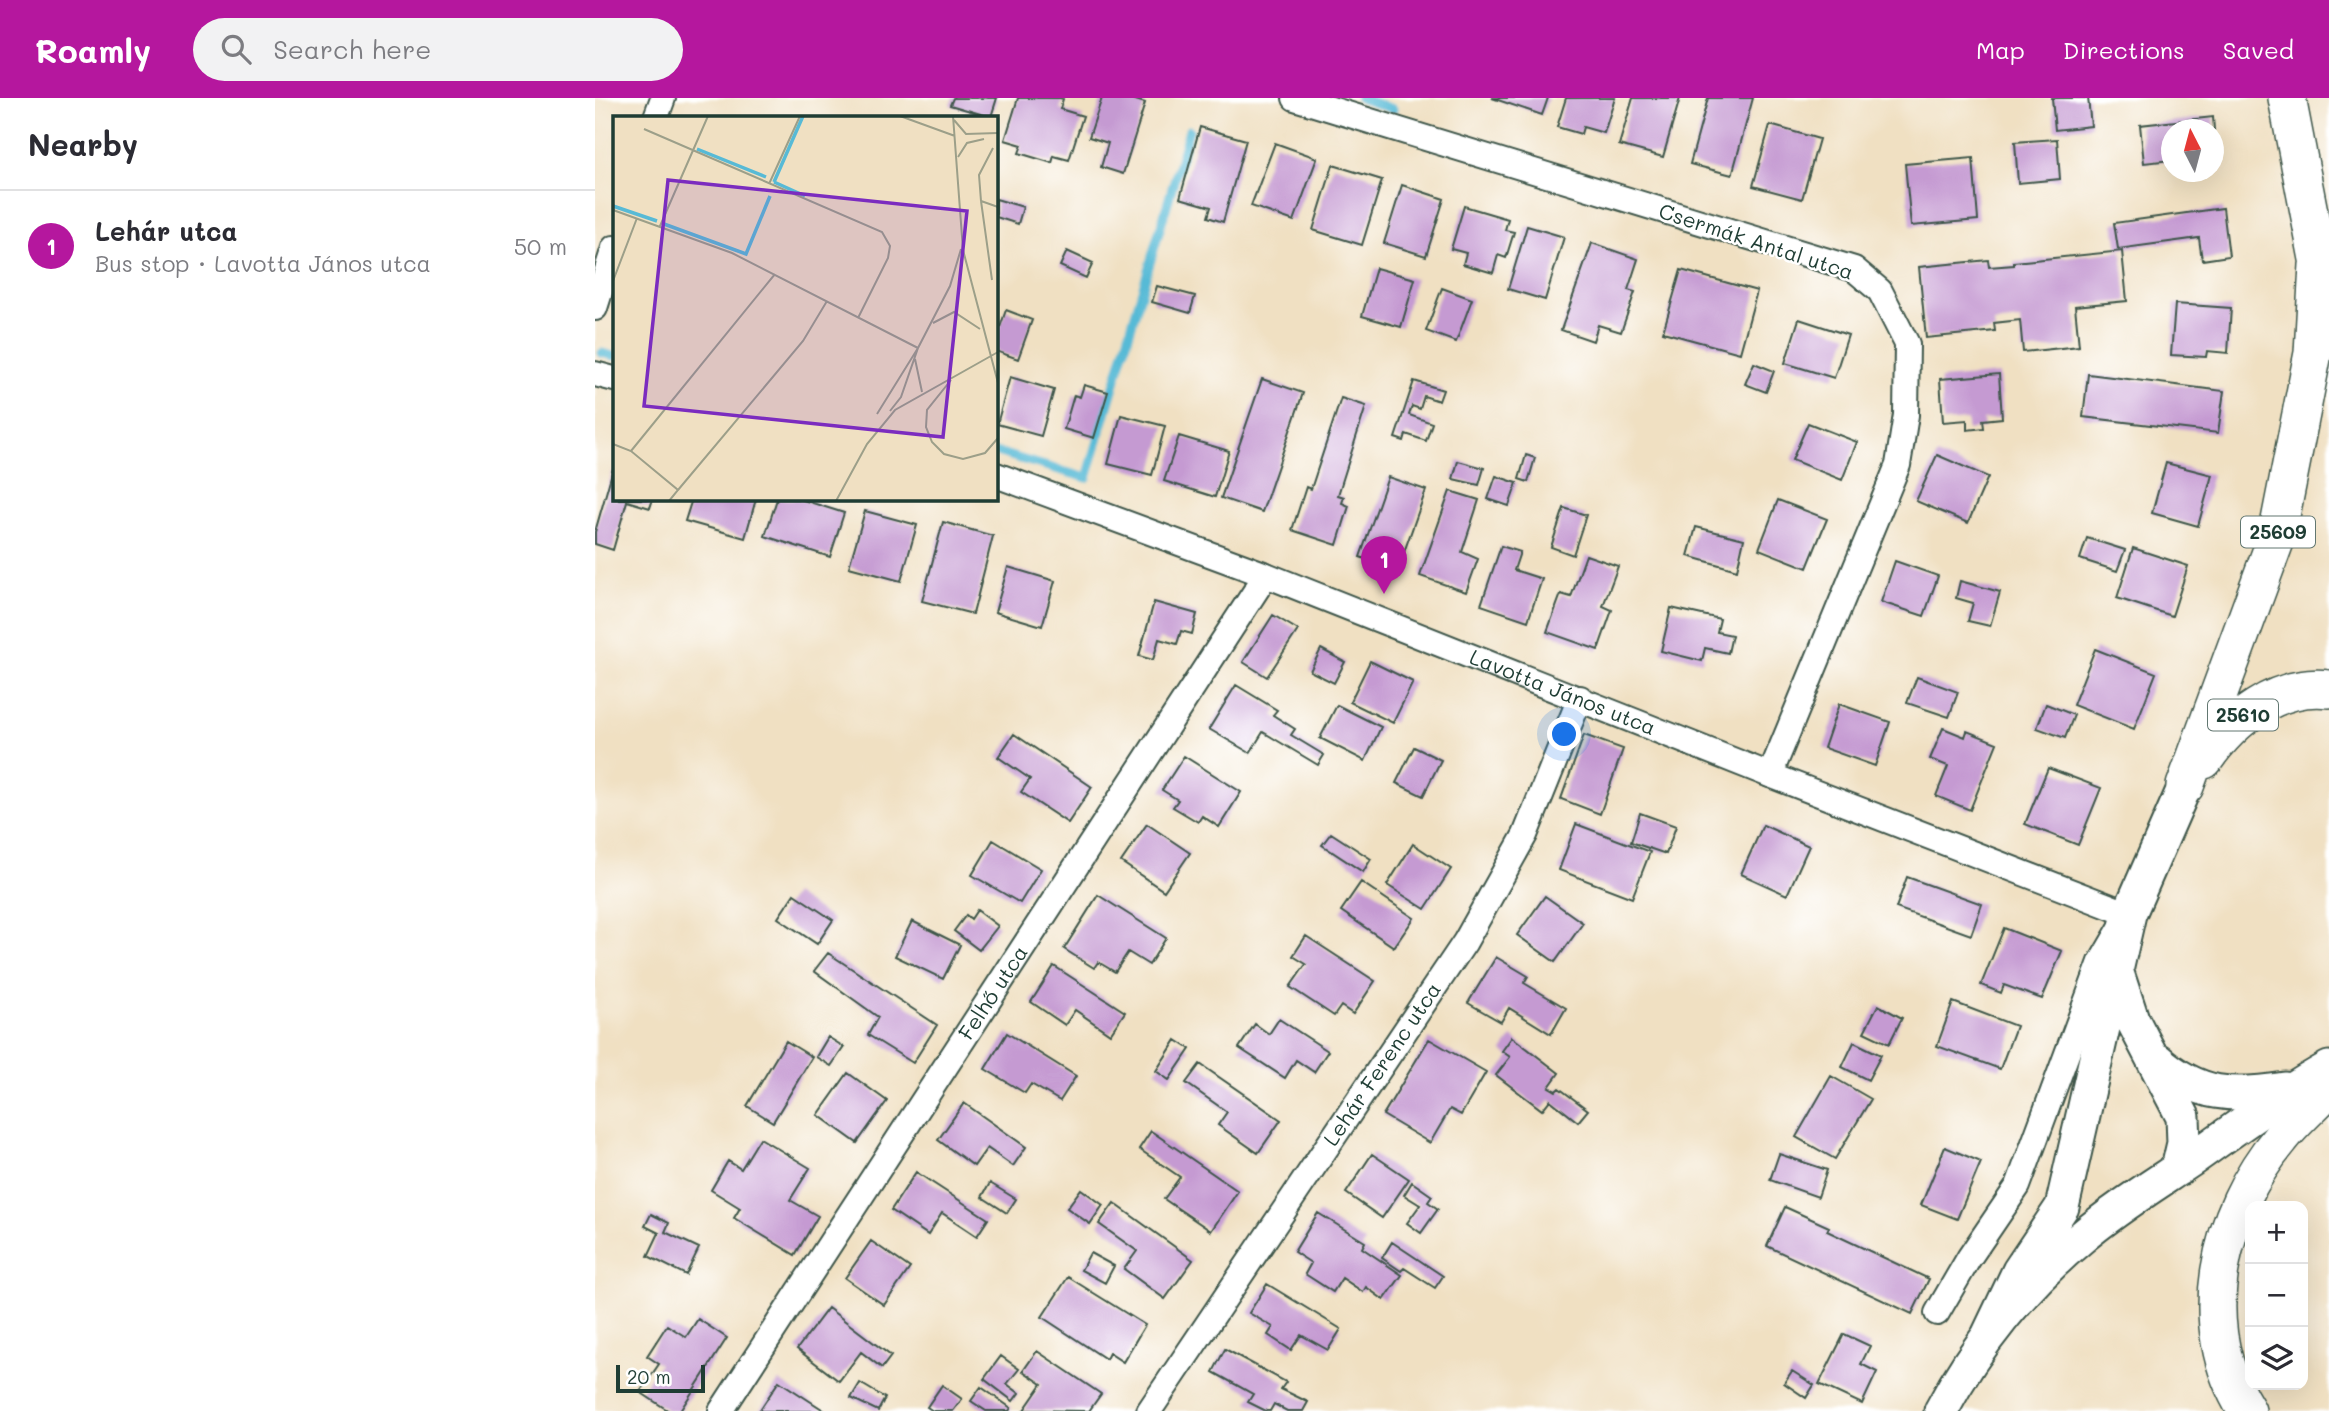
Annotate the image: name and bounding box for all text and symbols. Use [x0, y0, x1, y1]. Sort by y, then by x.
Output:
search box [193, 18, 683, 81]
text: Roamly [35, 28, 151, 71]
icon: search [217, 30, 255, 68]
text: Search here [273, 32, 431, 66]
text: Map [1976, 34, 2025, 65]
text: Directions [2063, 34, 2185, 65]
text: Saved [2223, 34, 2294, 65]
inset map [613, 116, 997, 500]
north arrow [2161, 119, 2224, 182]
text: Nearby [28, 124, 138, 164]
street label: Csermák Antal utca [1656, 196, 1857, 285]
text: Lehár utca [95, 214, 238, 248]
text: 1 [46, 231, 56, 261]
text: 50 m [514, 231, 567, 261]
text: Bus stop · Lavotta János utca [95, 248, 431, 278]
road number: 25609 [2241, 516, 2315, 547]
pin: 1 [1361, 536, 1407, 594]
street label: Lavotta János utca [1466, 642, 1660, 740]
road number: 25610 [2208, 700, 2278, 730]
your location [1547, 717, 1581, 751]
street label: Felhő utca [952, 940, 1033, 1044]
street label: Lehár Ferenc utca [1317, 977, 1446, 1150]
map controls [2245, 1201, 2308, 1390]
button: + [2245, 1201, 2308, 1264]
button: − [2245, 1264, 2308, 1327]
button: layers [2245, 1327, 2308, 1390]
scale bar [616, 1362, 705, 1394]
text: 20 m [627, 1364, 671, 1389]

